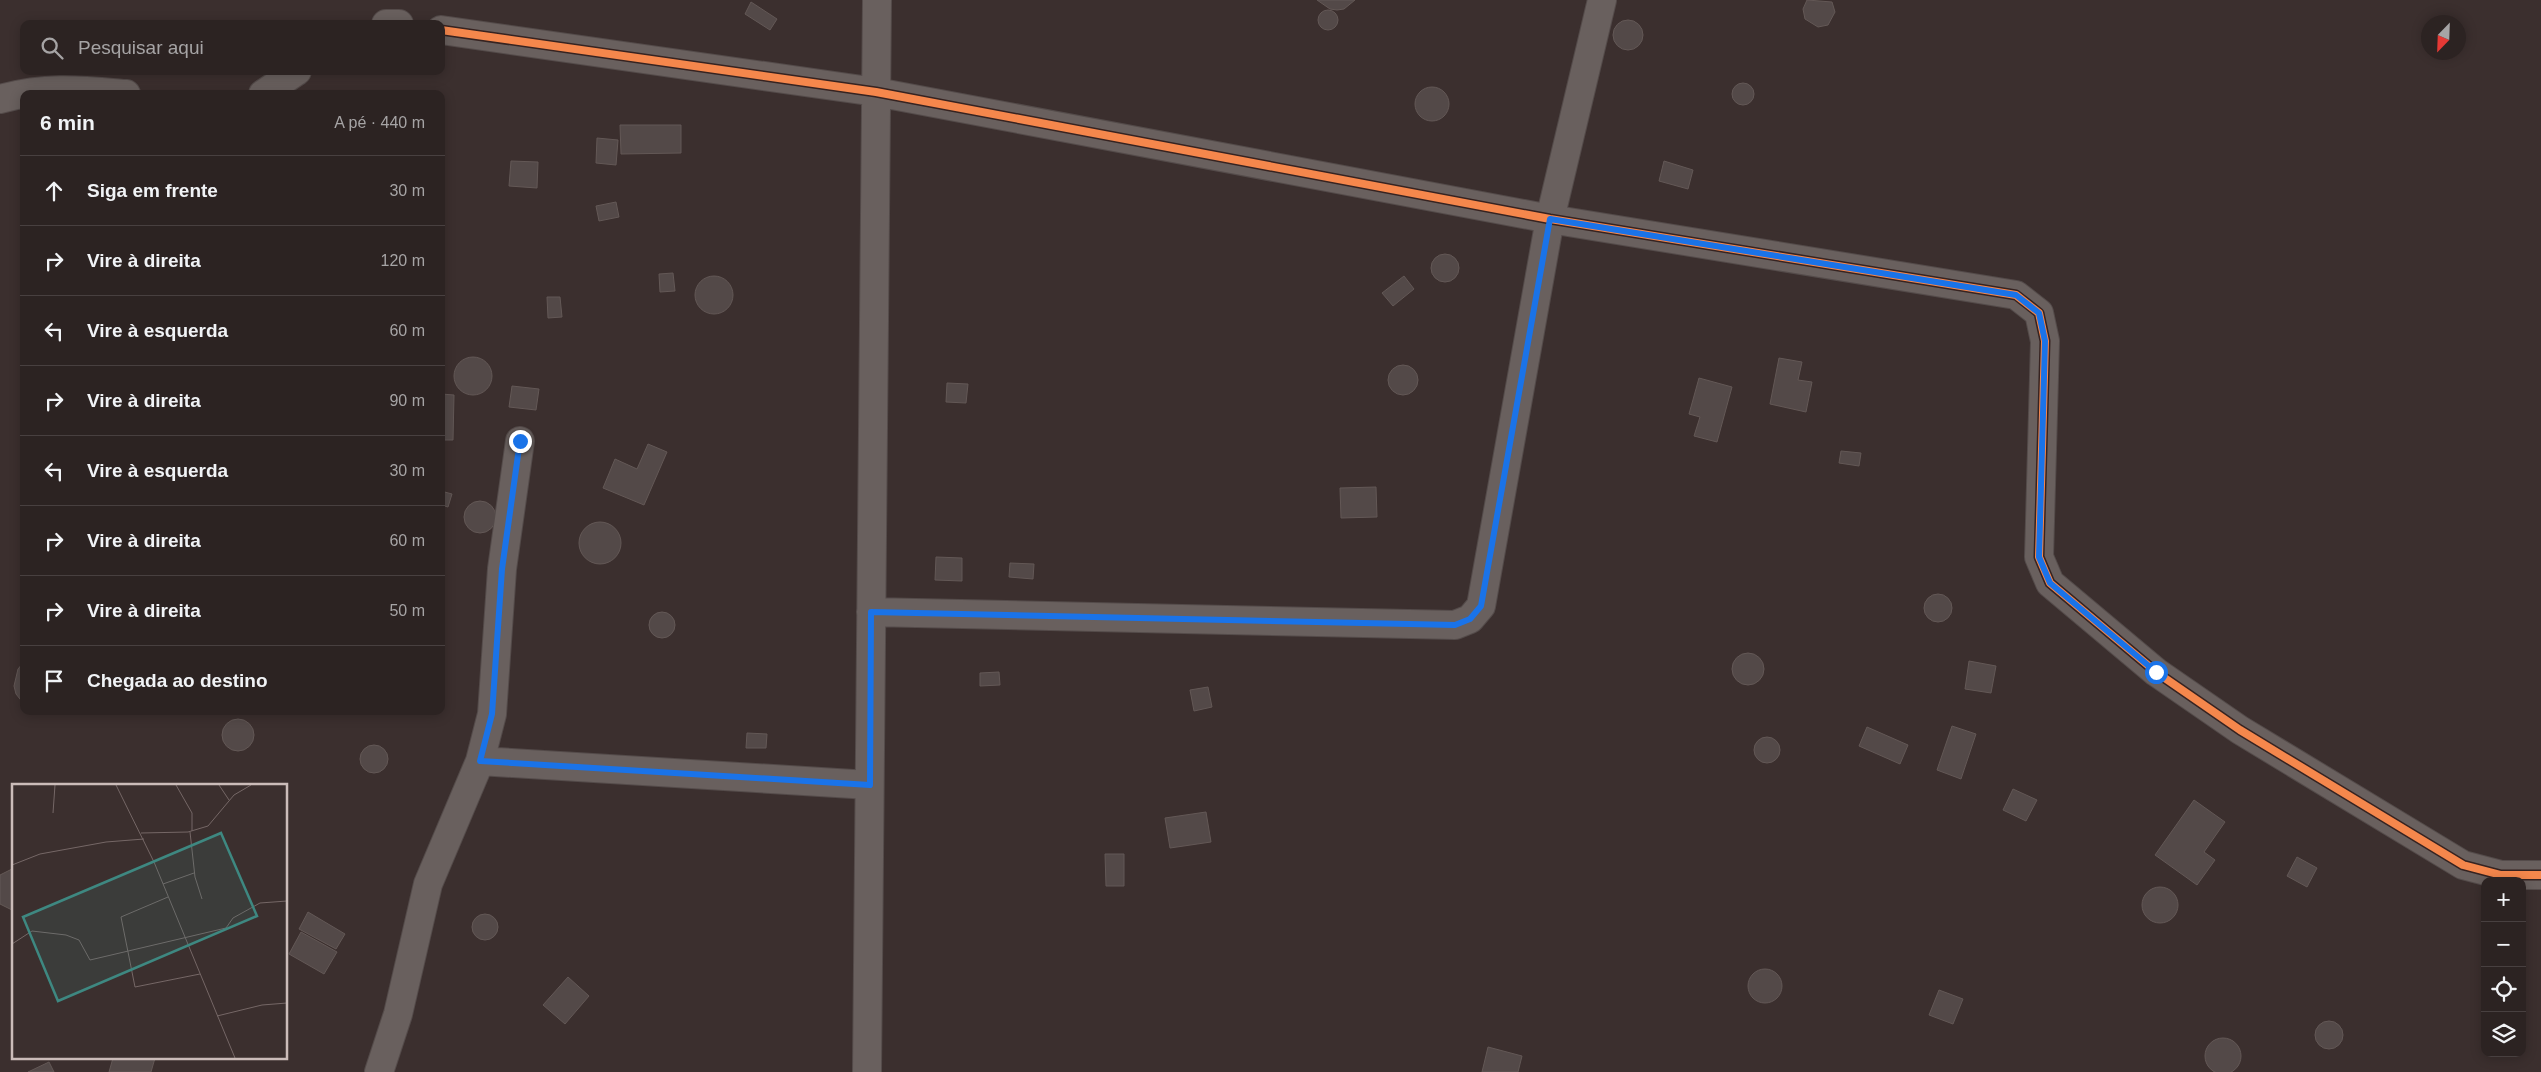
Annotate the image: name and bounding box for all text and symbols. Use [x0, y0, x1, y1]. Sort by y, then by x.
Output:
north arrow [2421, 15, 2466, 60]
search box [20, 20, 445, 75]
icon: search [38, 34, 66, 62]
text: Pesquisar aqui [78, 37, 204, 58]
text: 6 min [40, 111, 95, 134]
text: A pé · 440 m [334, 114, 425, 131]
icon: ahead [40, 177, 68, 205]
text: Siga em frente [87, 180, 218, 201]
text: 30 m [389, 182, 425, 199]
icon: right [40, 247, 68, 275]
text: Vire à direita [87, 250, 201, 271]
text: 120 m [381, 252, 425, 269]
icon: left [40, 317, 68, 345]
text: Vire à esquerda [87, 320, 228, 341]
text: 60 m [389, 322, 425, 339]
icon: right [40, 387, 68, 415]
text: Vire à direita [87, 390, 201, 411]
text: 90 m [389, 392, 425, 409]
route end [509, 430, 532, 453]
icon: left [40, 457, 68, 485]
text: Vire à esquerda [87, 460, 228, 481]
text: 30 m [389, 462, 425, 479]
icon: right [40, 527, 68, 555]
text: Vire à direita [87, 530, 201, 551]
text: 60 m [389, 532, 425, 549]
icon: right [40, 597, 68, 625]
text: Vire à direita [87, 600, 201, 621]
text: 50 m [389, 602, 425, 619]
route start [2145, 661, 2168, 684]
icon: arrive [40, 667, 68, 695]
text: Chegada ao destino [87, 670, 268, 691]
inset map [12, 784, 288, 1060]
map controls [2481, 877, 2526, 1057]
button: + [2481, 877, 2526, 922]
button: − [2481, 922, 2526, 967]
button: locate [2481, 967, 2526, 1012]
button: layers [2481, 1012, 2526, 1057]

